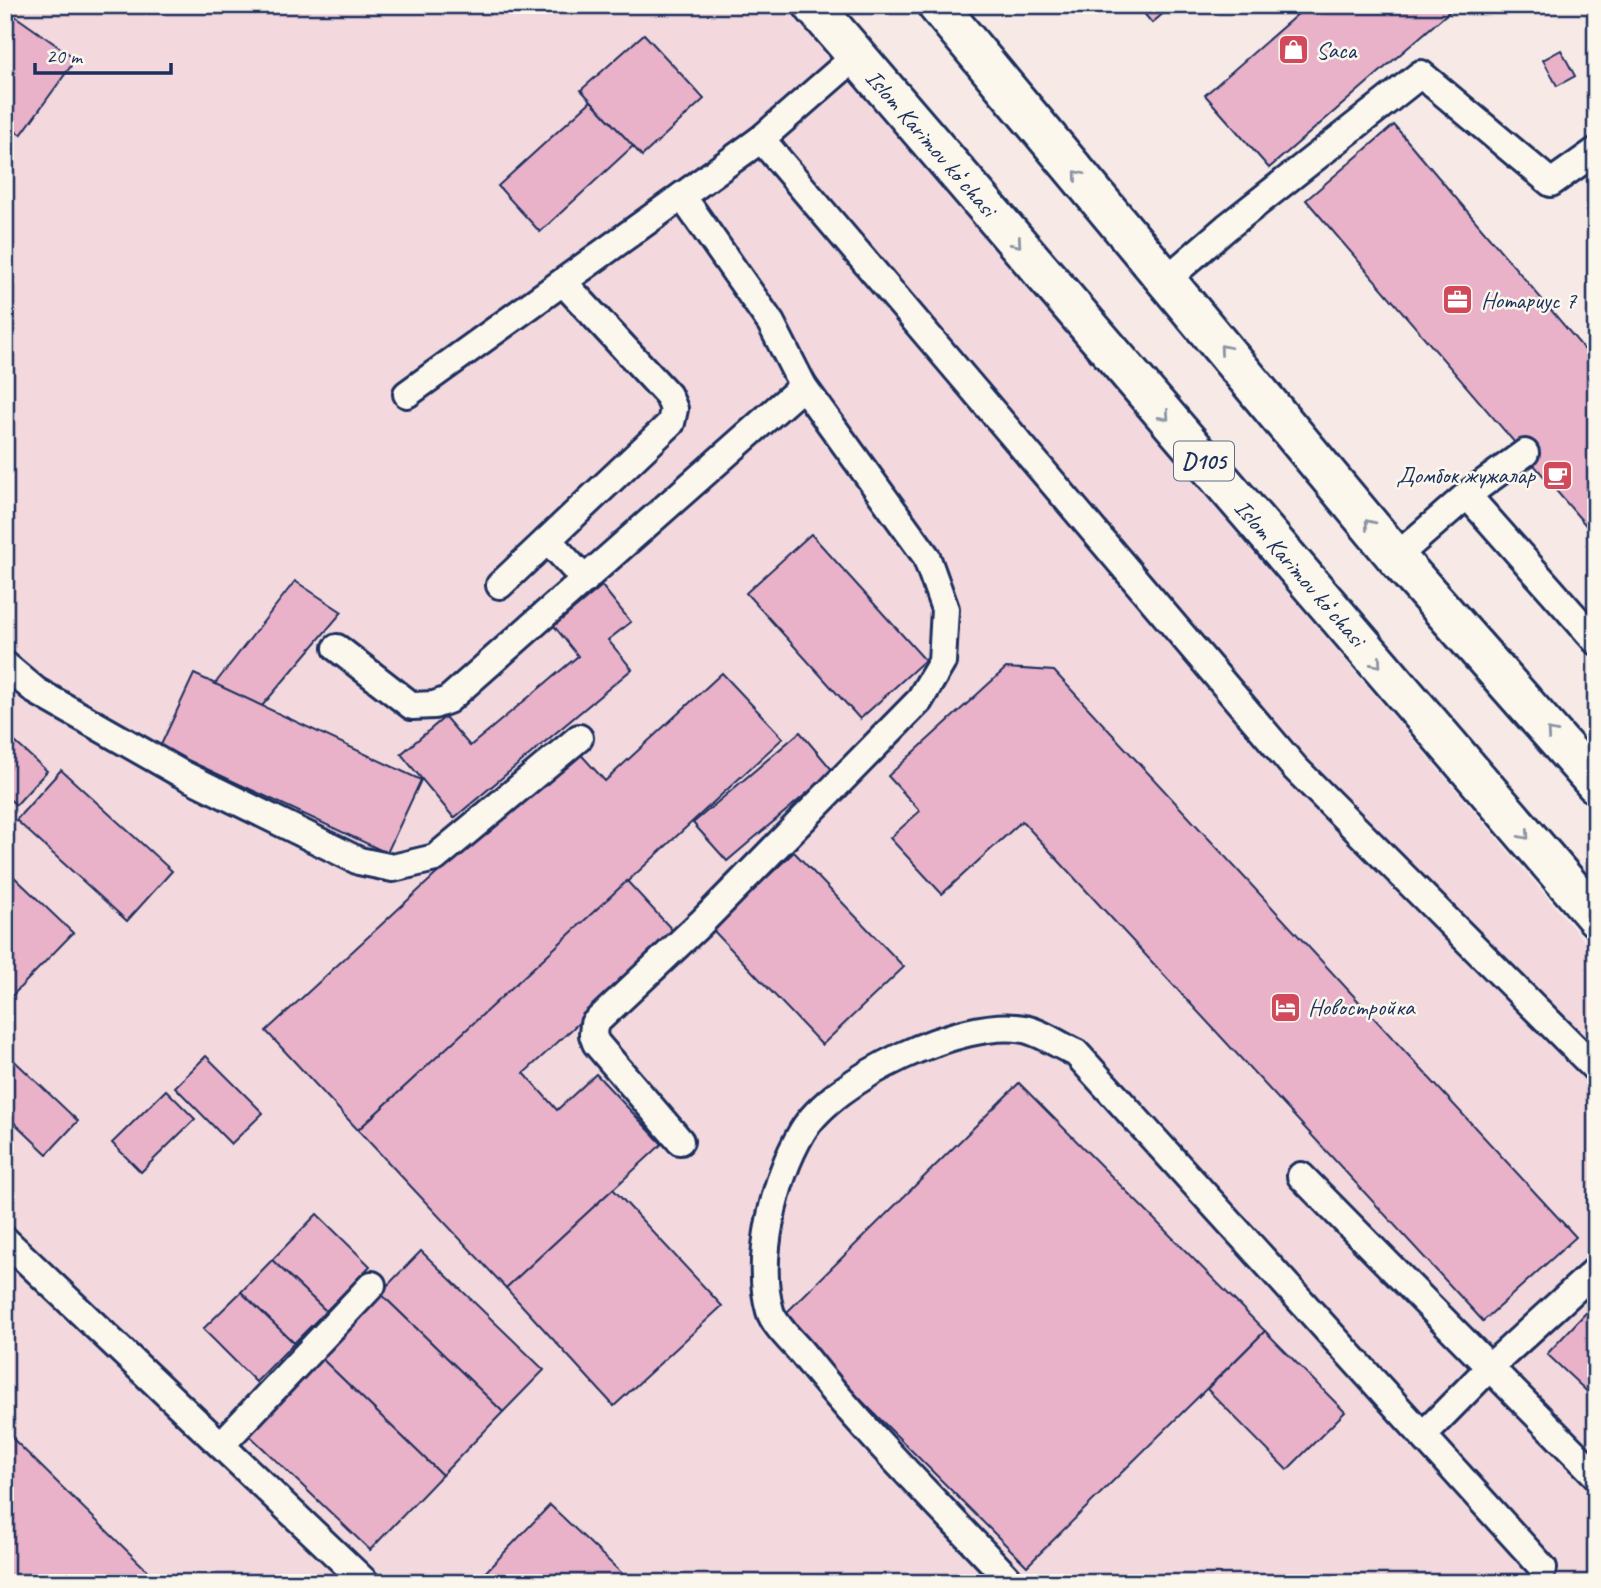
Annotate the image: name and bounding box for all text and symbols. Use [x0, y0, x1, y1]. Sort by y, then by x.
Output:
scale bar [35, 32, 172, 76]
shop icon: Saca [1276, 33, 1310, 67]
place label: Saca [1316, 35, 1357, 65]
text: 20 m [46, 43, 84, 69]
street label: Islom Karimov koʻchasi [859, 63, 1005, 225]
one-way arrow [1074, 170, 1086, 183]
one-way arrow [1009, 235, 1021, 248]
office icon: Нотариус 7 [1441, 283, 1475, 317]
place label: Нотариус 7 [1481, 285, 1577, 315]
one-way arrow [1220, 344, 1232, 357]
one-way arrow [1157, 408, 1169, 421]
road number: D105 [1174, 442, 1234, 481]
cafe icon: Домбок жужалар [1541, 458, 1575, 492]
place label: Домбок жужалар [1396, 460, 1536, 490]
street label: Islom Karimov koʻchasi [1228, 493, 1374, 655]
one-way arrow [1365, 520, 1377, 533]
one-way arrow [1369, 654, 1381, 667]
one-way arrow [1547, 728, 1559, 741]
one-way arrow [1517, 827, 1529, 840]
hotel icon: Новостройка [1268, 990, 1302, 1024]
place label: Новостройка [1308, 992, 1416, 1022]

